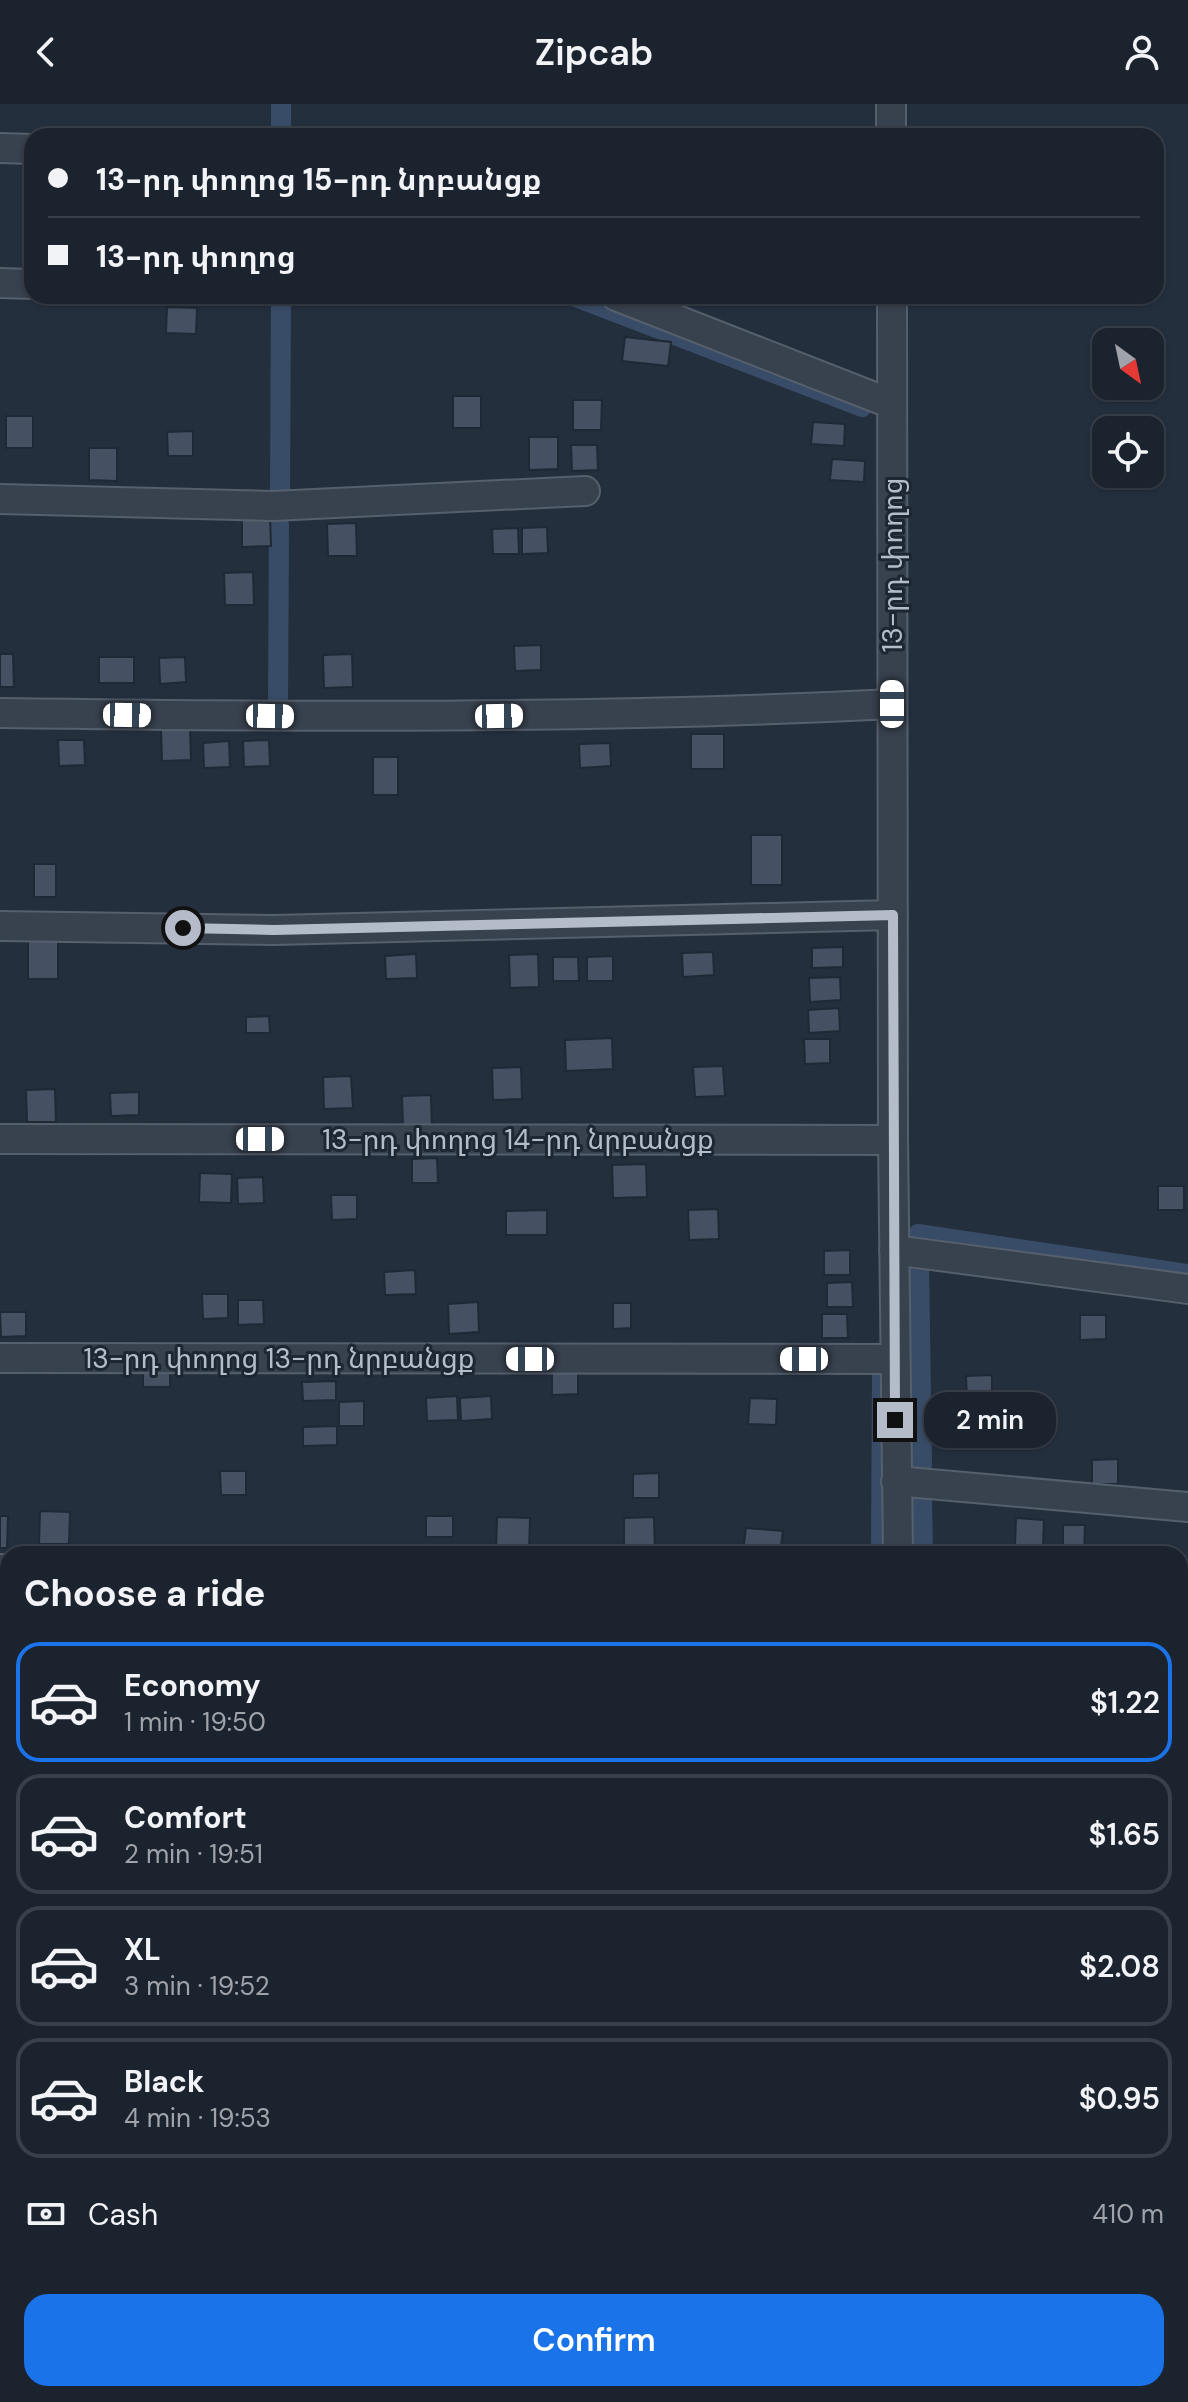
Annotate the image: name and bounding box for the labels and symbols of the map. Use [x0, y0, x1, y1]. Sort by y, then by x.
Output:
north arrow [1092, 328, 1164, 400]
street label: 13-րդ փողոց [874, 478, 911, 652]
car [880, 680, 904, 728]
car [103, 703, 151, 727]
car [246, 704, 294, 728]
car [475, 704, 523, 728]
route start [165, 910, 201, 946]
street label: 13-րդ փողոց 14-րդ նրբանցք [322, 1121, 714, 1158]
car [236, 1127, 284, 1151]
street label: 13-րդ փողոց 13-րդ նրբանցք [83, 1340, 475, 1377]
car [506, 1347, 554, 1371]
car [780, 1347, 828, 1371]
callout: 2 min [923, 1392, 1055, 1448]
route end [877, 1402, 913, 1438]

